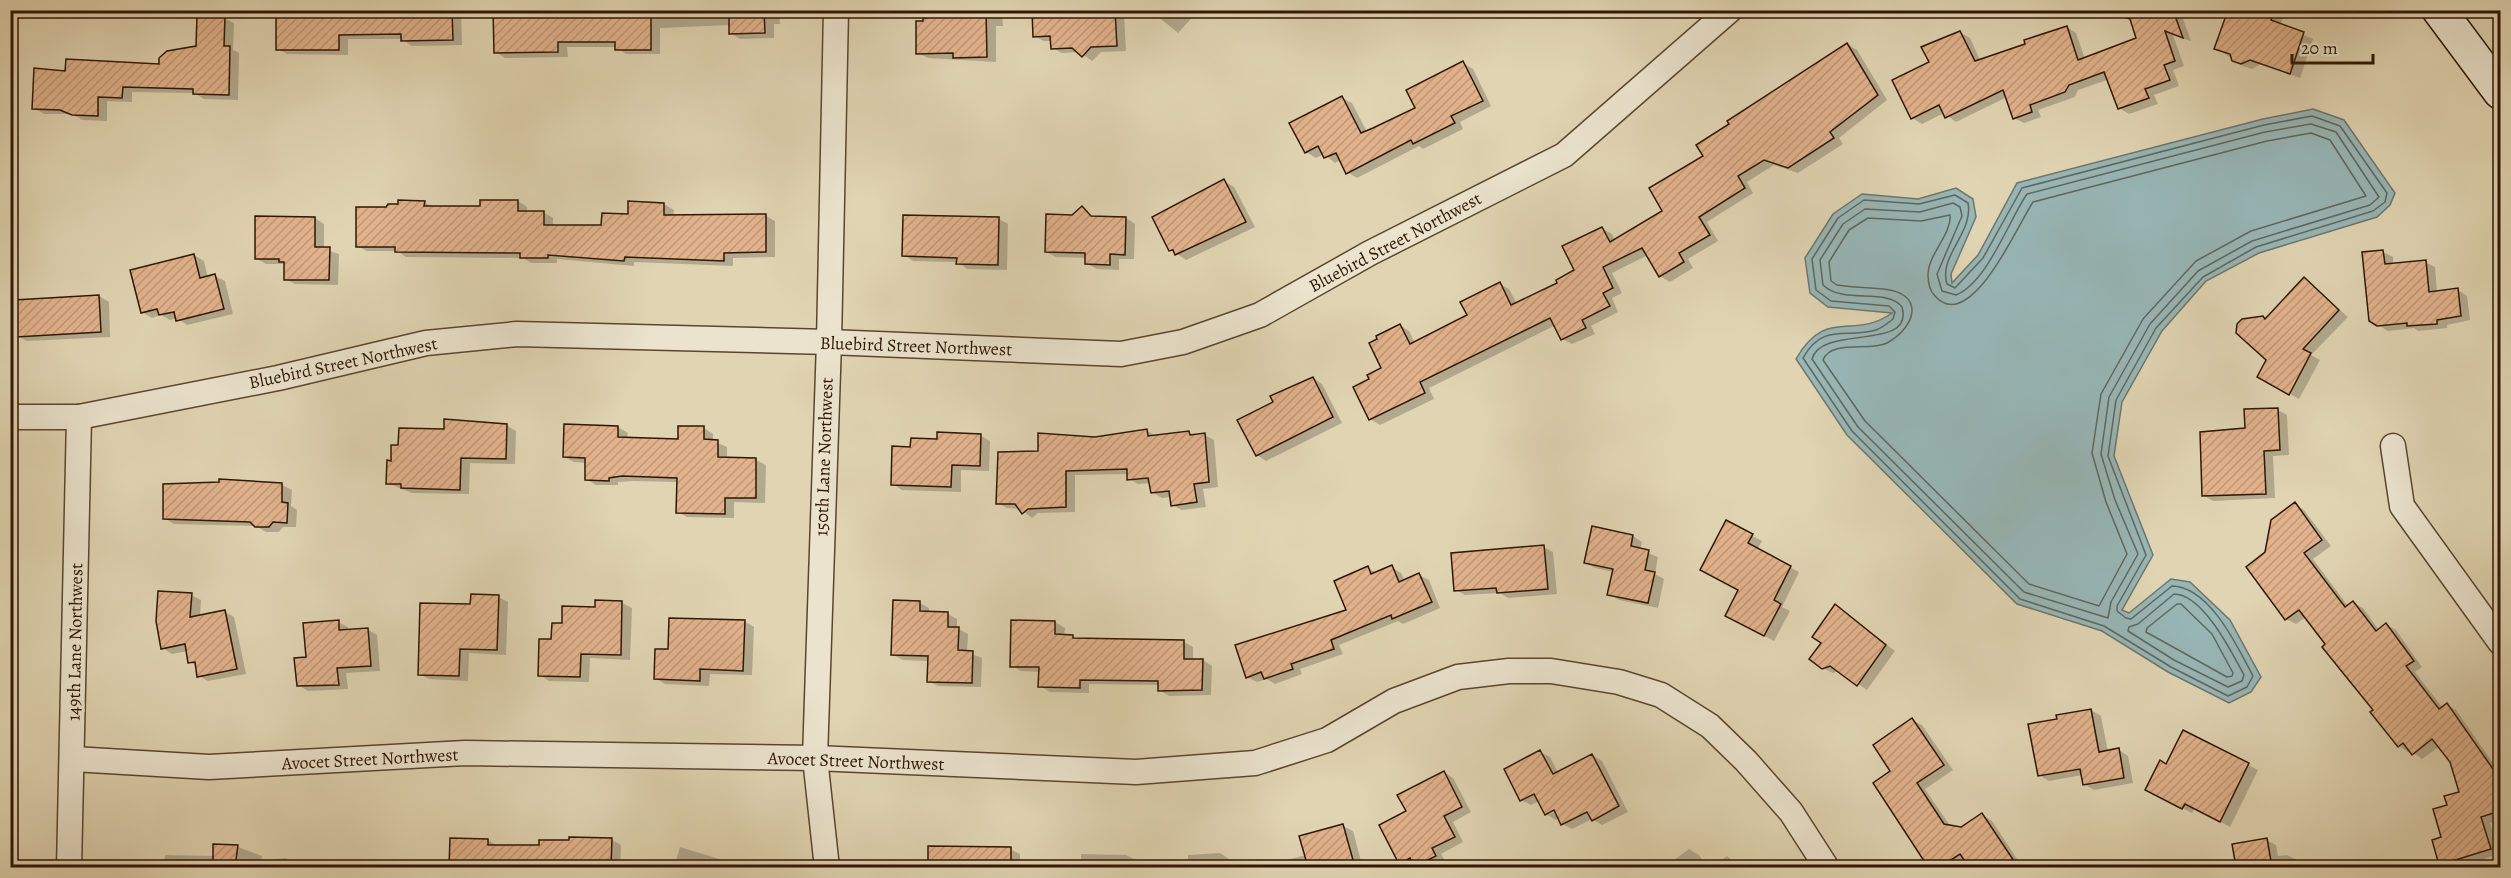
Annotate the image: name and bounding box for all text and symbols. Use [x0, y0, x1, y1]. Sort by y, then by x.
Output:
scale bar [2292, 27, 2373, 65]
text: 20 m [2301, 36, 2338, 60]
street label: Bluebird Street Northwest [1304, 186, 1486, 298]
street label: Bluebird Street Northwest [246, 331, 440, 395]
street label: Bluebird Street Northwest [820, 331, 1013, 361]
street label: 150th Lane Northwest [809, 377, 839, 537]
street label: 149th Lane Northwest [62, 563, 88, 721]
street label: Avocet Street Northwest [280, 742, 459, 776]
street label: Avocet Street Northwest [766, 746, 945, 776]

